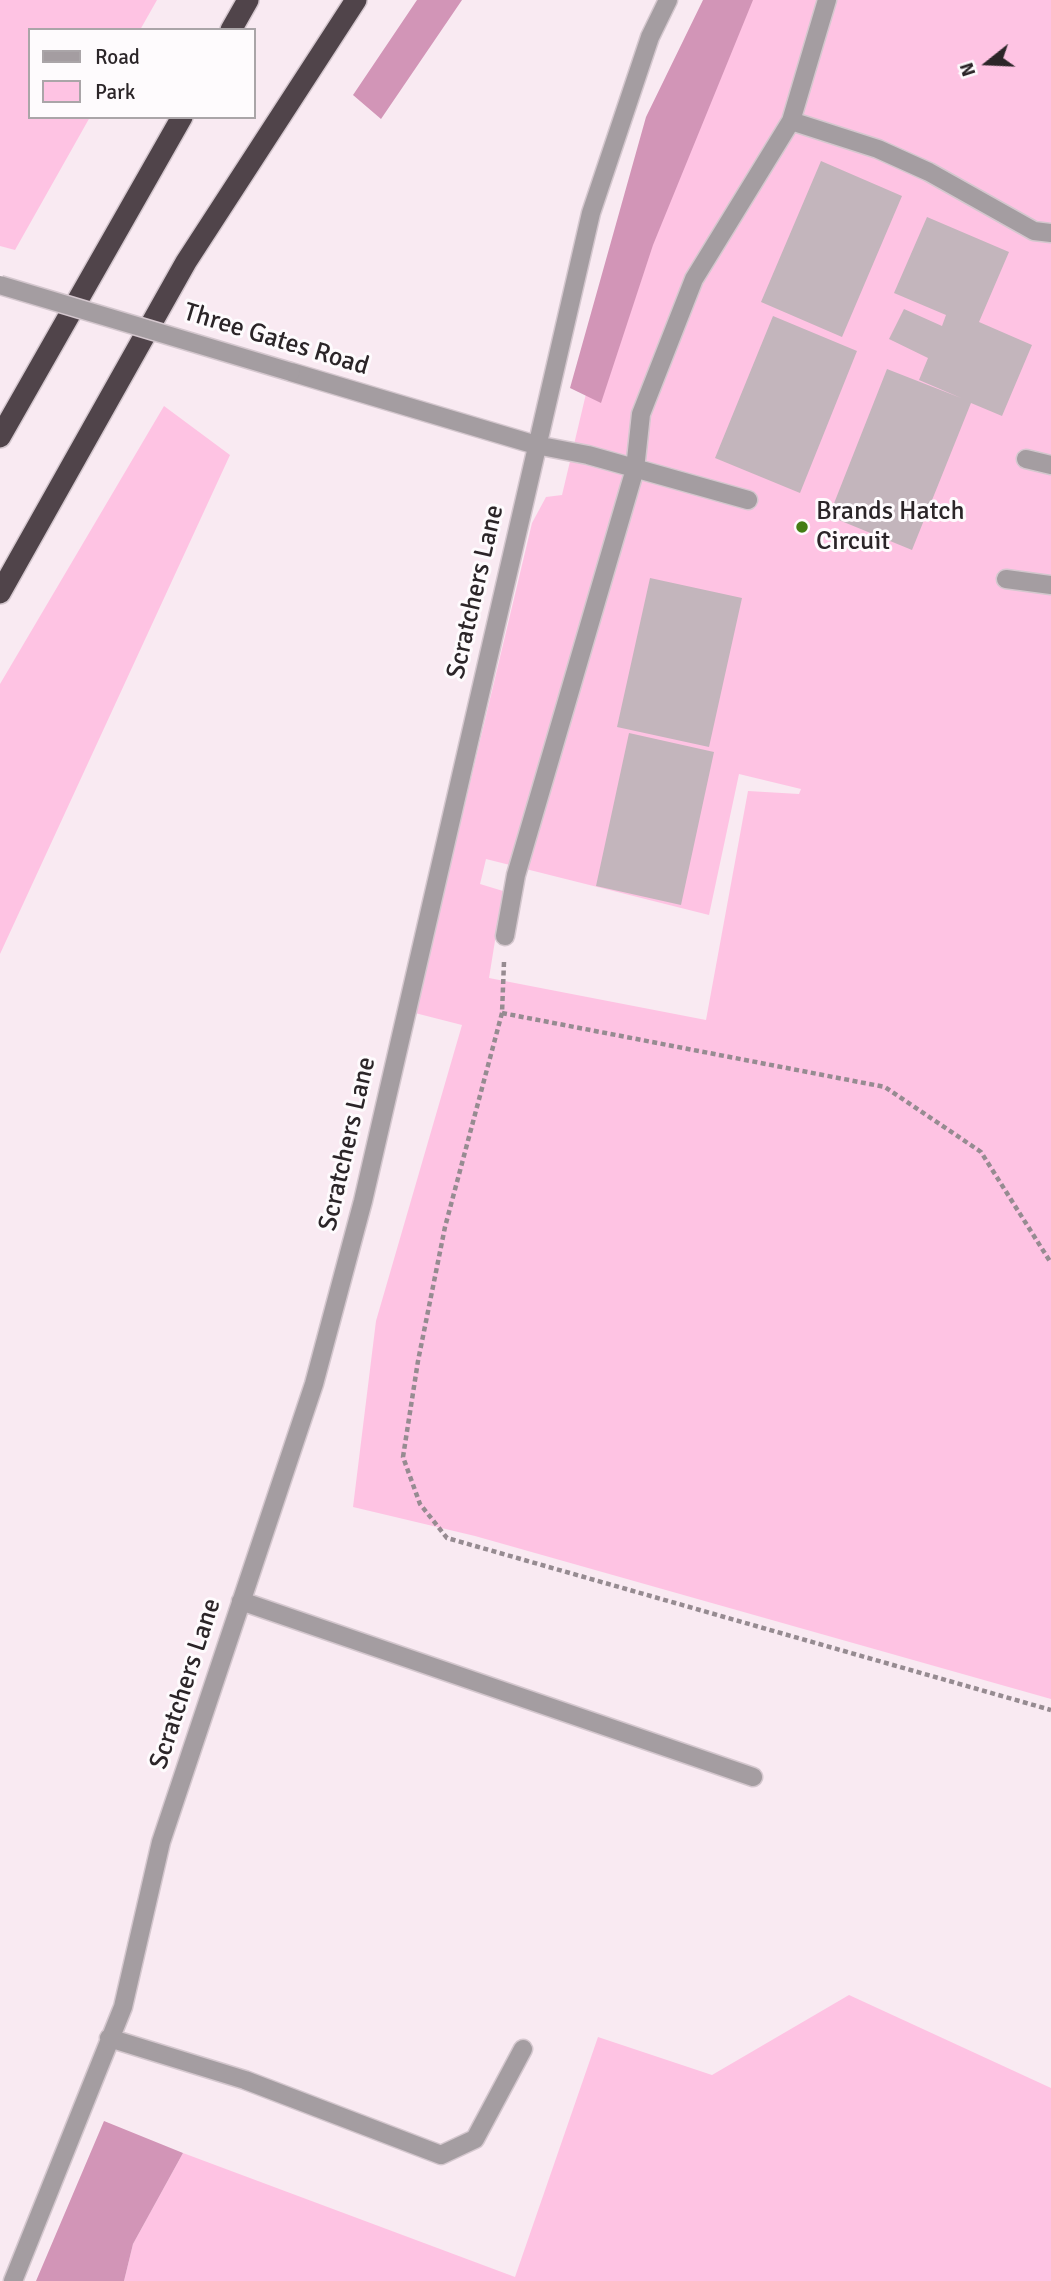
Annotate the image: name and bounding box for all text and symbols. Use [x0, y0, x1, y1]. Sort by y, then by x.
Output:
legend [28, 28, 256, 119]
north arrow [953, 28, 1023, 98]
text: Road [95, 44, 140, 70]
text: N [955, 59, 981, 79]
text: Park [95, 79, 135, 105]
street label: Three Gates Road [180, 297, 372, 383]
place label: Brands Hatch Circuit [816, 496, 965, 558]
street label: Scratchers Lane [441, 502, 511, 682]
marker: Brands Hatch Circuit [794, 519, 810, 535]
street label: Scratchers Lane [313, 1054, 383, 1234]
street label: Scratchers Lane [144, 1595, 228, 1773]

